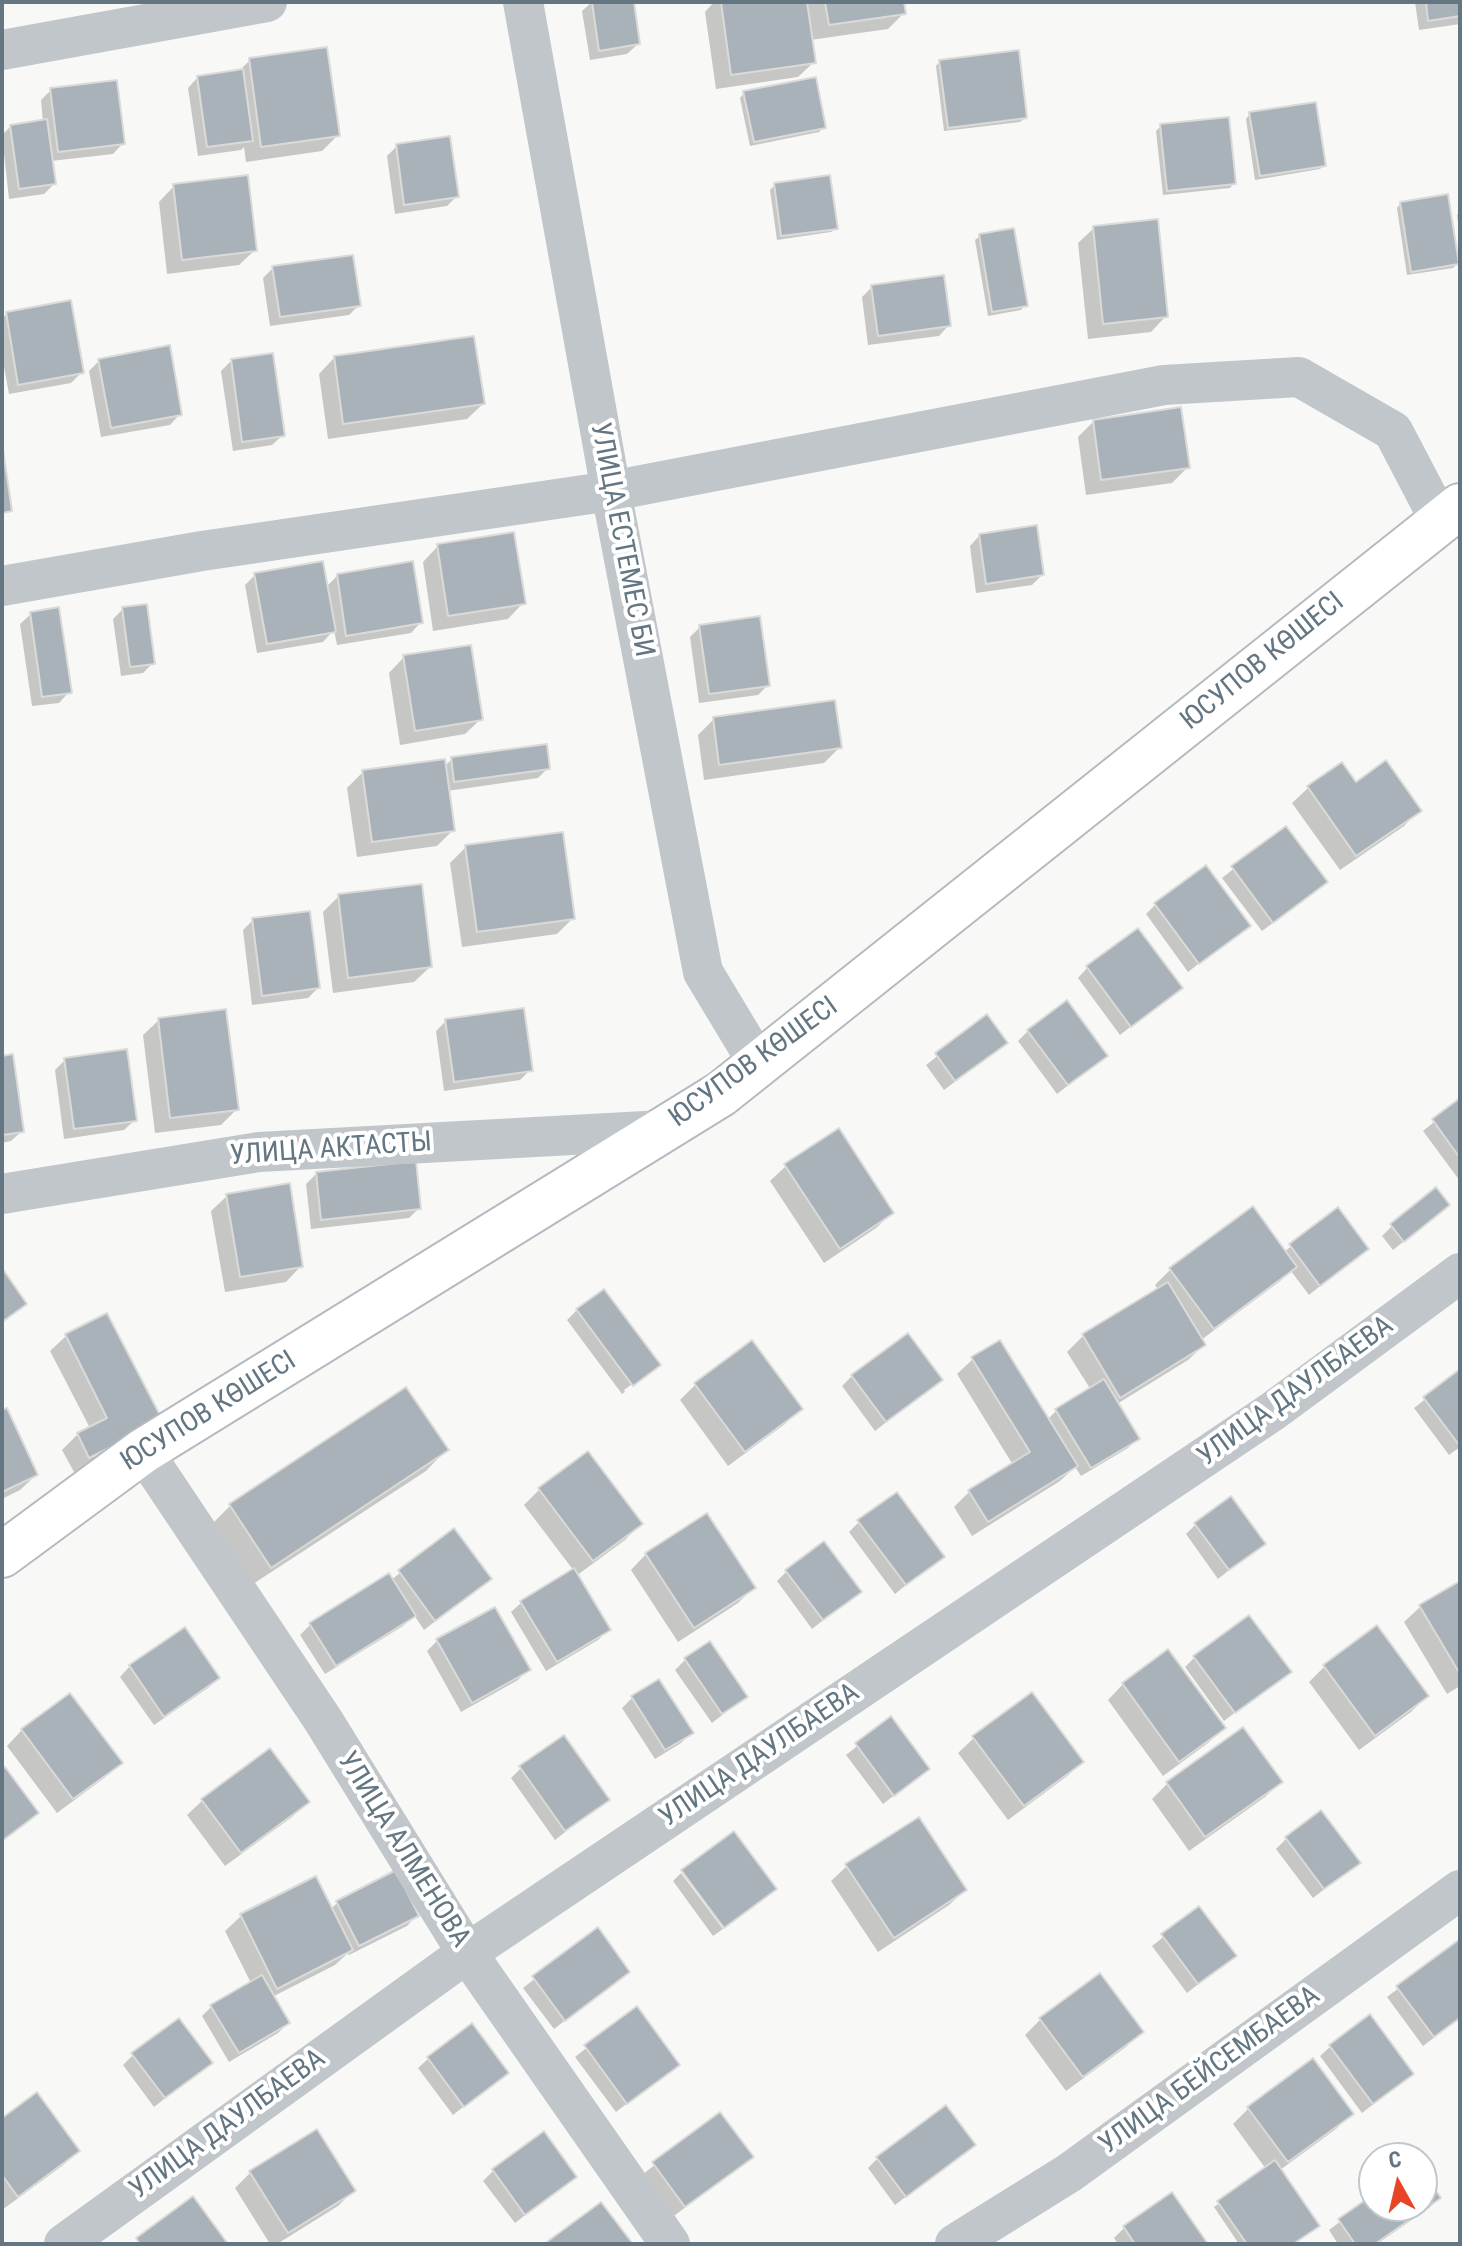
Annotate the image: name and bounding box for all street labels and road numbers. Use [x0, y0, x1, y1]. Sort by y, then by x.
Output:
street label: УЛИЦА ЕСТЕМЕС БИ [582, 420, 660, 660]
street label: ЮСУПОВ КӨШЕСІ [1175, 586, 1351, 738]
street label: ЮСУПОВ КӨШЕСІ [663, 991, 845, 1135]
street label: УЛИЦА АКТАСТЫ [229, 1126, 433, 1174]
street label: УЛИЦА ДАУЛБАЕВА [1192, 1310, 1400, 1474]
street label: ЮСУПОВ КӨШЕСІ [115, 1345, 303, 1479]
street label: УЛИЦА ДАУЛБАЕВА [654, 1677, 866, 1835]
street label: УЛИЦА АЛМЕНОВА [329, 1746, 477, 1954]
street label: УЛИЦА БЕЙСЕМБАЕВА [1093, 1980, 1327, 2162]
street label: УЛИЦА ДАУЛБАЕВА [124, 2043, 332, 2207]

